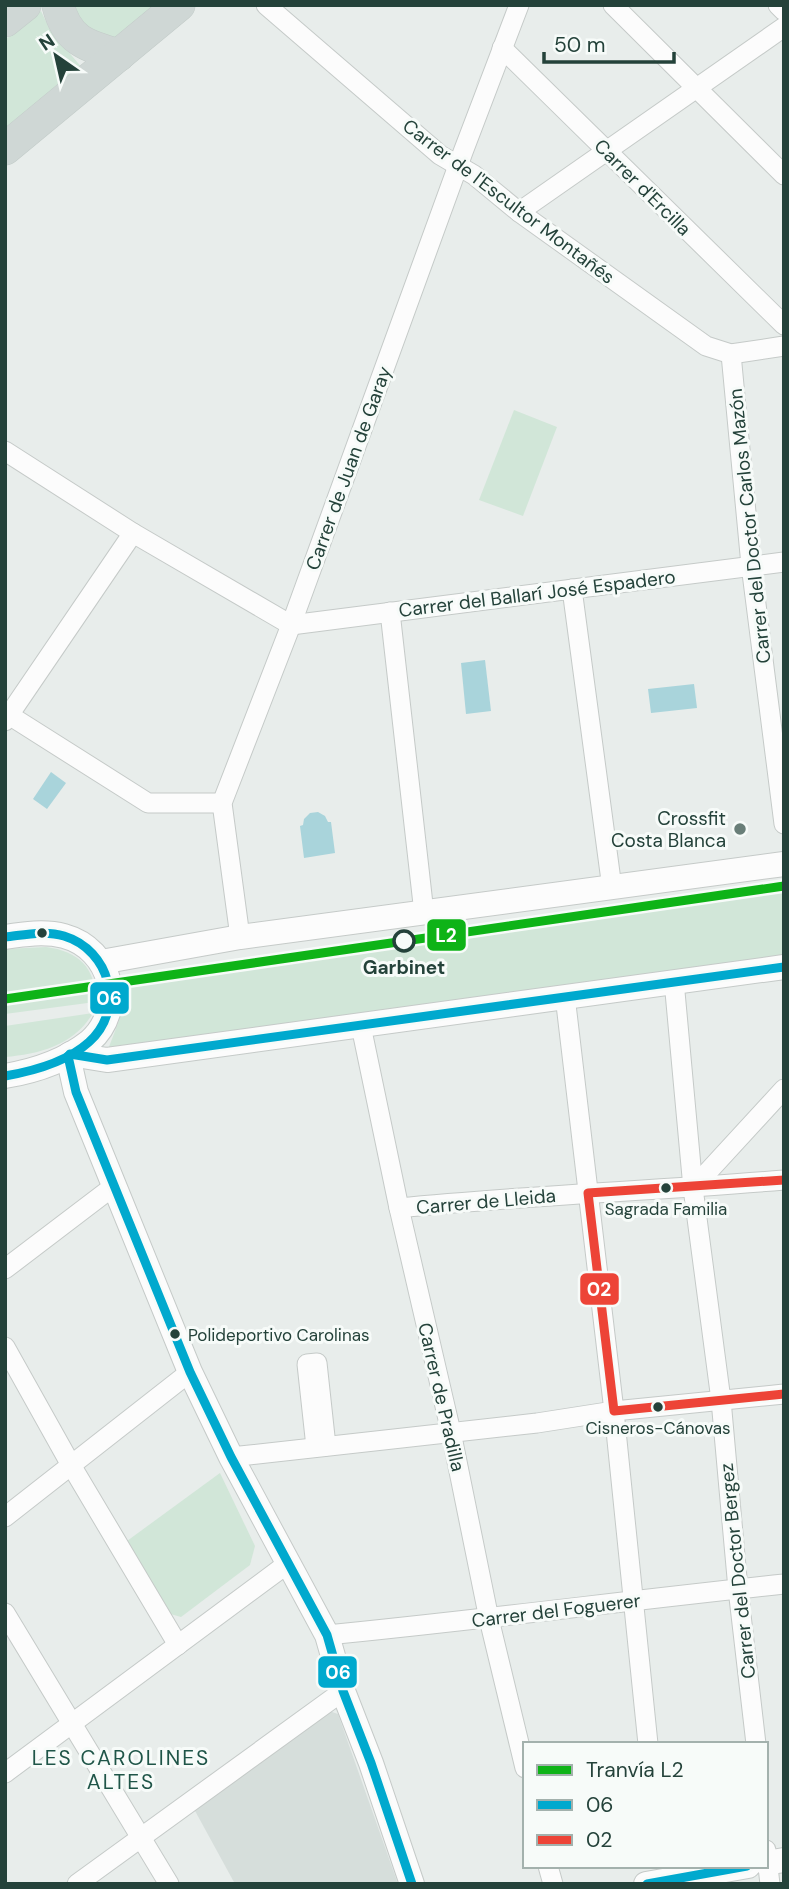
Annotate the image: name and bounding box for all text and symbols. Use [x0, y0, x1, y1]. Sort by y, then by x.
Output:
north arrow [21, 21, 91, 91]
scale bar [544, 21, 674, 65]
text: N [34, 28, 60, 57]
text: 50 m [554, 31, 605, 59]
street label: Carrer de l'Escultor Montañés [398, 113, 620, 289]
street label: Carrer d'Ercilla [589, 134, 696, 241]
street label: Carrer de Juan de Garay [300, 362, 397, 574]
street label: Carrer del Doctor Carlos Mazón [723, 387, 776, 665]
street label: Carrer del Ballarí José Espadero [397, 564, 677, 623]
place label: Crossfit Costa Blanca [611, 806, 726, 853]
marker: Crossfit Costa Blanca [732, 821, 748, 837]
line badge: L2 [426, 918, 467, 952]
text: L2 [435, 923, 457, 948]
unlabelled marker [35, 926, 49, 940]
marker: Garbinet [393, 930, 415, 952]
place label: Garbinet [363, 955, 445, 980]
line badge: 06 [89, 981, 130, 1015]
text: 06 [96, 986, 122, 1011]
marker: Sagrada Familia [659, 1181, 673, 1195]
street label: Carrer de Lleida [415, 1183, 557, 1220]
place label: Sagrada Familia [605, 1198, 727, 1220]
line badge: 02 [579, 1272, 620, 1306]
text: 02 [587, 1277, 611, 1302]
street label: Carrer de Pradilla [412, 1320, 471, 1474]
place label: Polideportivo Carolinas [188, 1324, 369, 1346]
marker: Polideportivo Carolinas [168, 1327, 182, 1341]
marker: Cisneros-Cánovas [651, 1400, 665, 1414]
place label: Cisneros-Cánovas [585, 1417, 731, 1439]
street label: Carrer del Doctor Bergez [714, 1462, 761, 1680]
street label: Carrer del Foguerer [470, 1588, 642, 1633]
line badge: 06 [317, 1655, 358, 1689]
text: 06 [325, 1660, 351, 1685]
legend [523, 1742, 768, 1868]
district label: LES CAROLINES ALTES [32, 1744, 210, 1796]
text: Tranvía L2 [586, 1756, 684, 1784]
text: 06 [586, 1791, 614, 1819]
text: 02 [586, 1826, 612, 1854]

